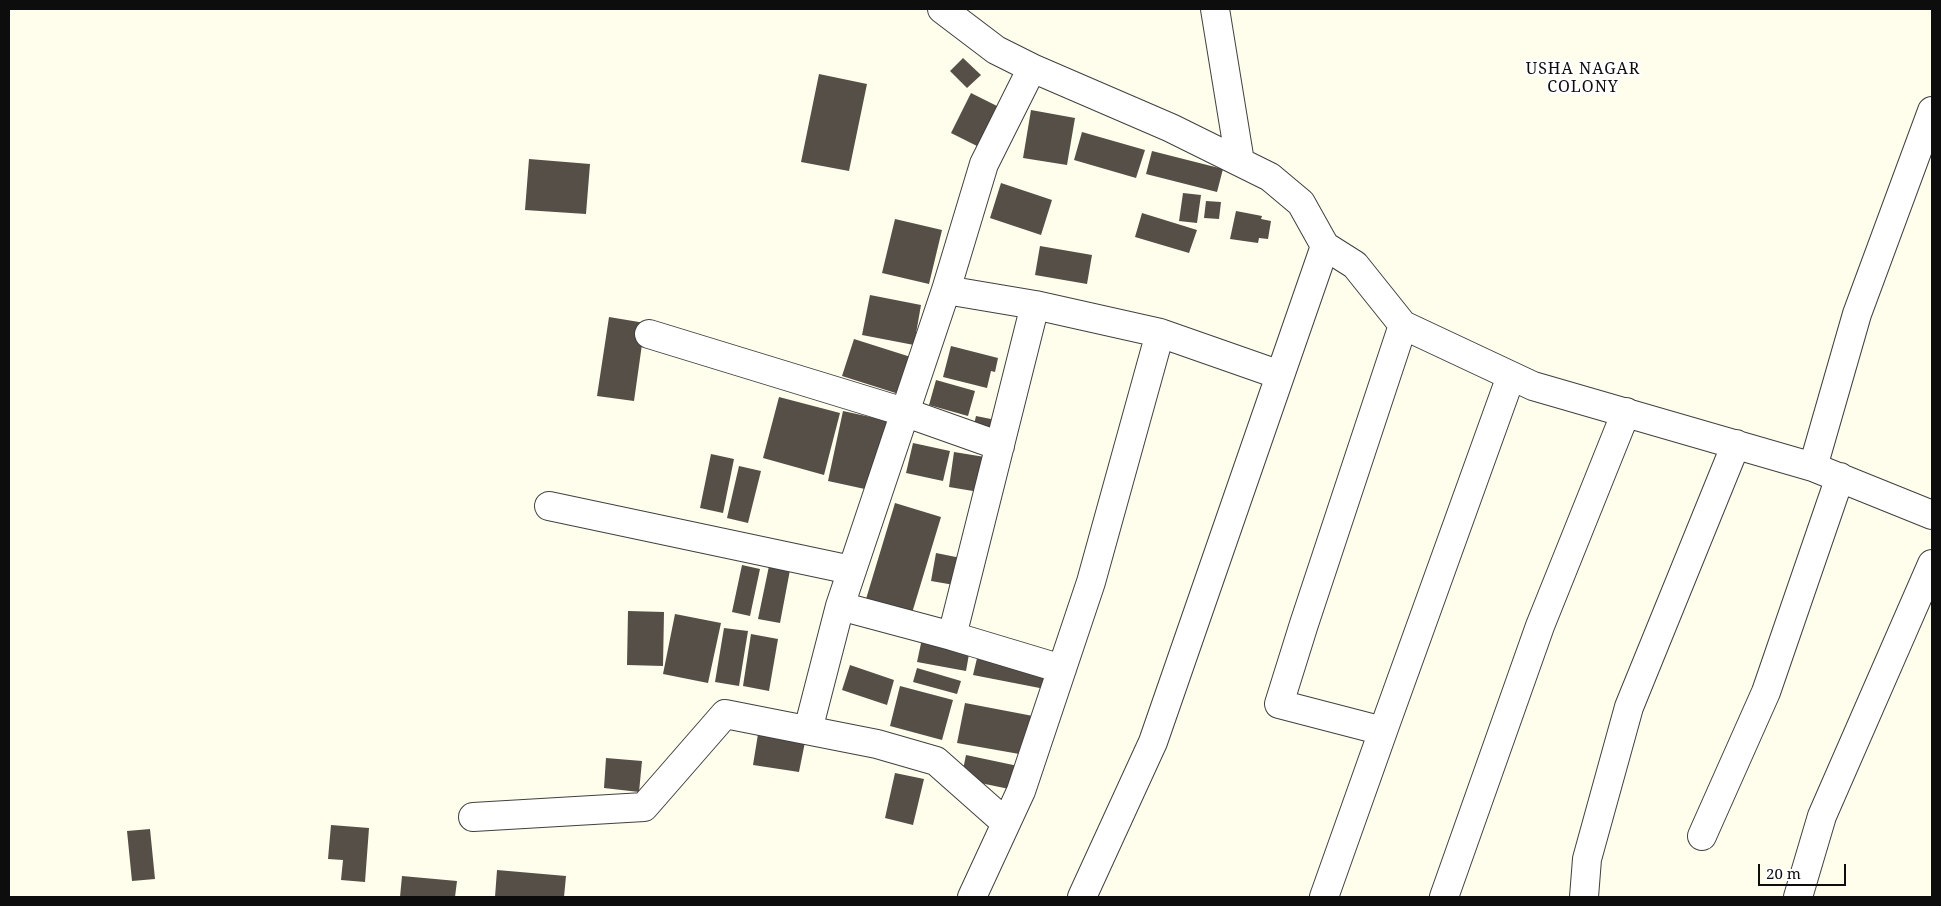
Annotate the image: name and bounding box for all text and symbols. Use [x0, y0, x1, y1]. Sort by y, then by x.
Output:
district label: USHA NAGAR COLONY [1524, 59, 1642, 97]
scale bar [1761, 854, 1848, 886]
text: 20 m [1766, 863, 1801, 883]

